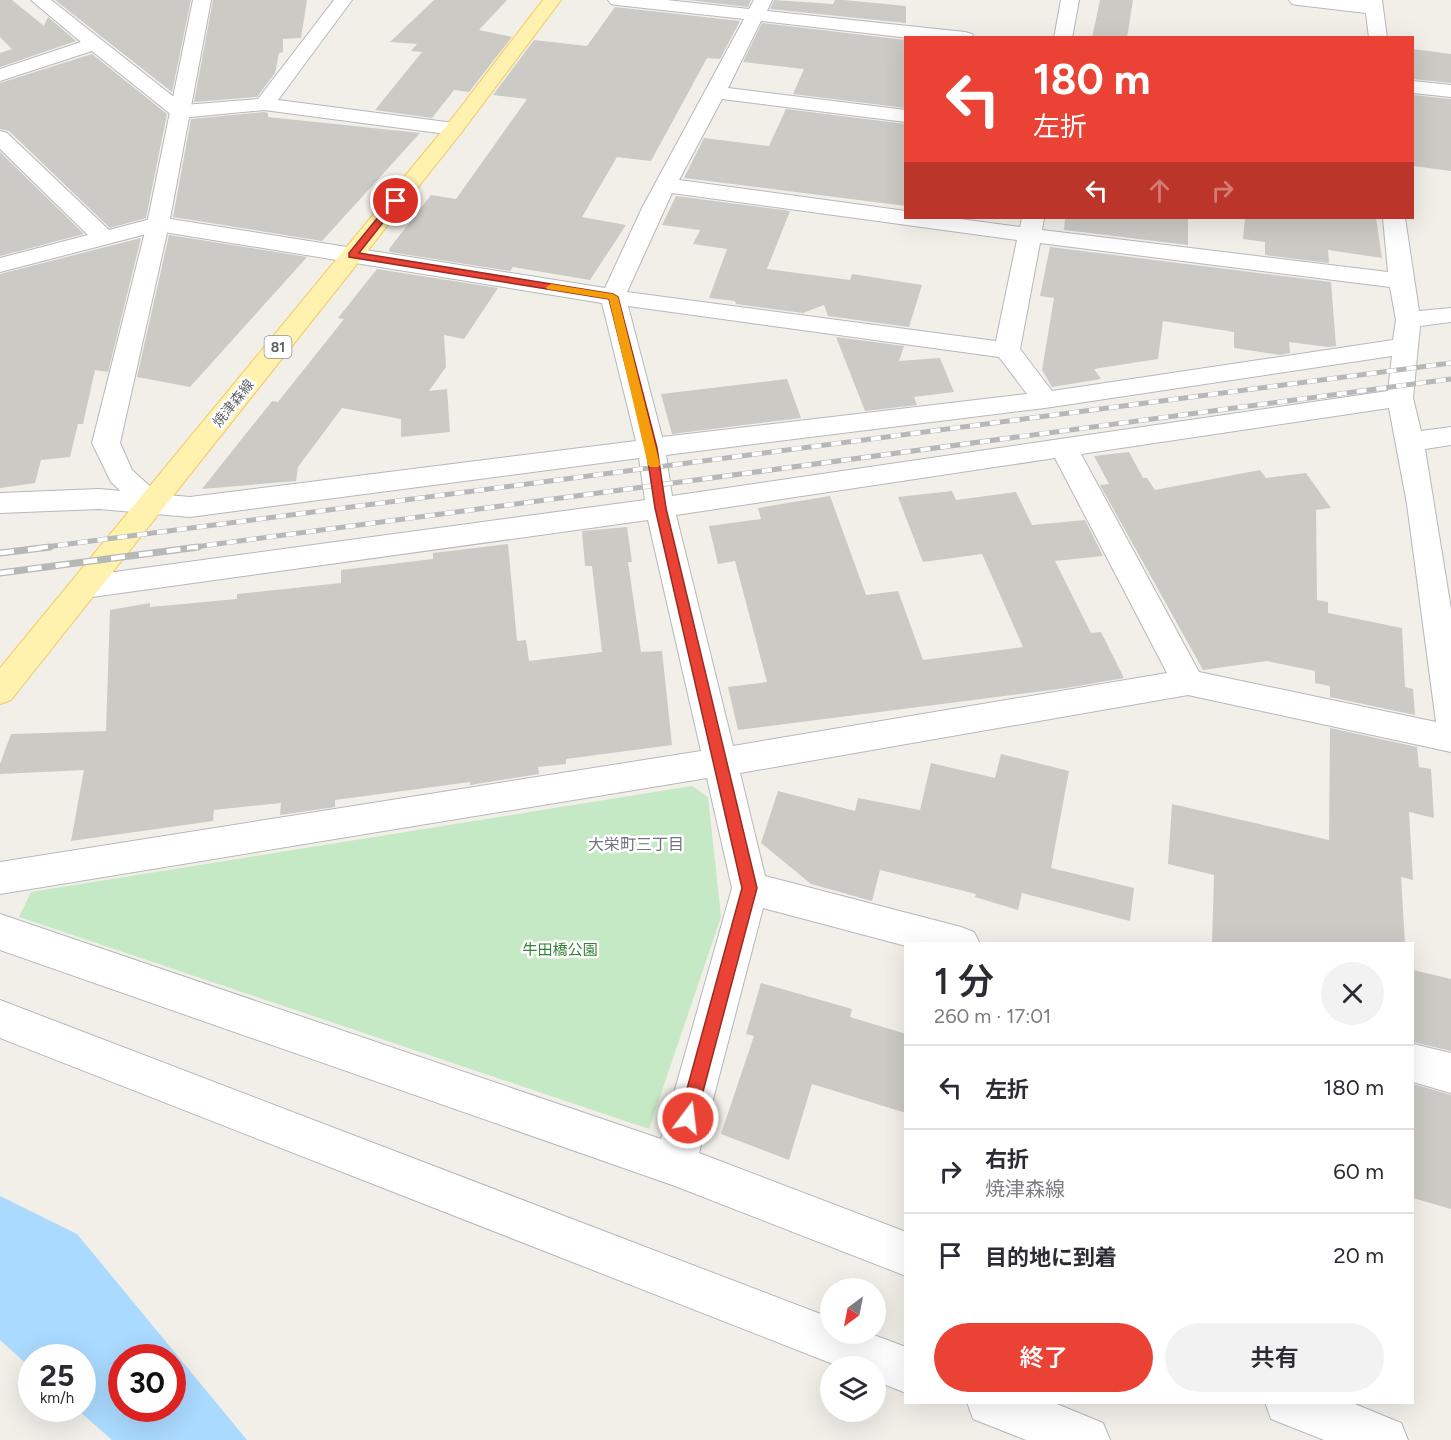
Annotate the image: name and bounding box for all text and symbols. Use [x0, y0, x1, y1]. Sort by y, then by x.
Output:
text: 180 m [1033, 54, 1150, 105]
icon: left [934, 60, 1012, 138]
text: 左折 [1033, 110, 1087, 143]
icon: left [1080, 174, 1113, 207]
icon: ahead [1143, 174, 1176, 207]
icon: right [1206, 174, 1239, 207]
pin [370, 175, 421, 226]
icon: arrive [379, 184, 412, 217]
road number: 81 [264, 336, 292, 358]
street label: 焼津森線 [209, 376, 258, 430]
district label: 大栄町三丁目 [588, 835, 684, 854]
park label: 牛田橋公園 [522, 941, 598, 959]
text: 1 分 [934, 960, 994, 1003]
button: close [1321, 962, 1384, 1025]
text: 260 m · 17:01 [934, 1004, 1051, 1028]
icon: left [934, 1071, 967, 1104]
text: 180 m [1323, 1074, 1384, 1101]
text: 左折 [985, 1076, 1029, 1103]
position arrow [656, 1086, 720, 1150]
text: 右折 [985, 1146, 1029, 1173]
icon: right [934, 1155, 967, 1188]
text: 60 m [1333, 1158, 1384, 1185]
text: 焼津森線 [985, 1177, 1065, 1201]
icon: arrive [934, 1239, 967, 1272]
text: 20 m [1333, 1242, 1384, 1269]
text: 目的地に到着 [985, 1244, 1117, 1271]
north arrow [820, 1278, 886, 1344]
map controls [820, 1278, 886, 1422]
button: 終了 [934, 1323, 1153, 1392]
button: 共有 [1165, 1323, 1384, 1392]
speed limit sign: 30 [108, 1344, 186, 1422]
button: layers [820, 1356, 886, 1422]
text: 25 [40, 1357, 74, 1394]
text: km/h [40, 1389, 74, 1407]

